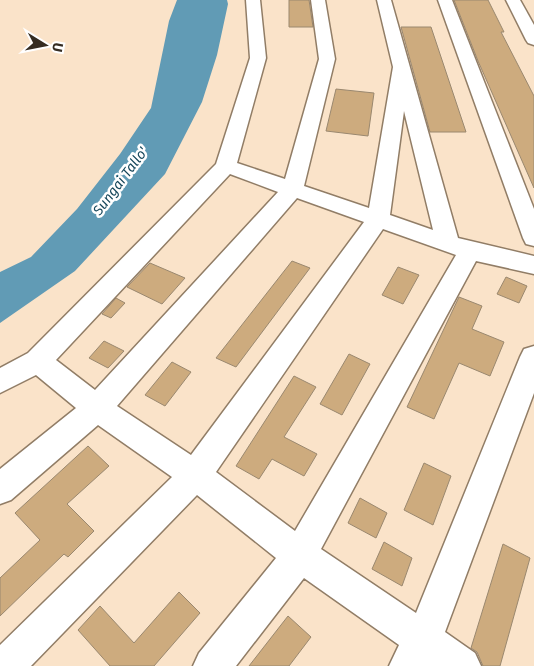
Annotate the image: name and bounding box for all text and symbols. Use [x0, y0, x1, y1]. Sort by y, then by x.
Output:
north arrow [20, 20, 70, 70]
text: U [48, 41, 66, 53]
water label: Sungai Tallo' [89, 143, 152, 219]

